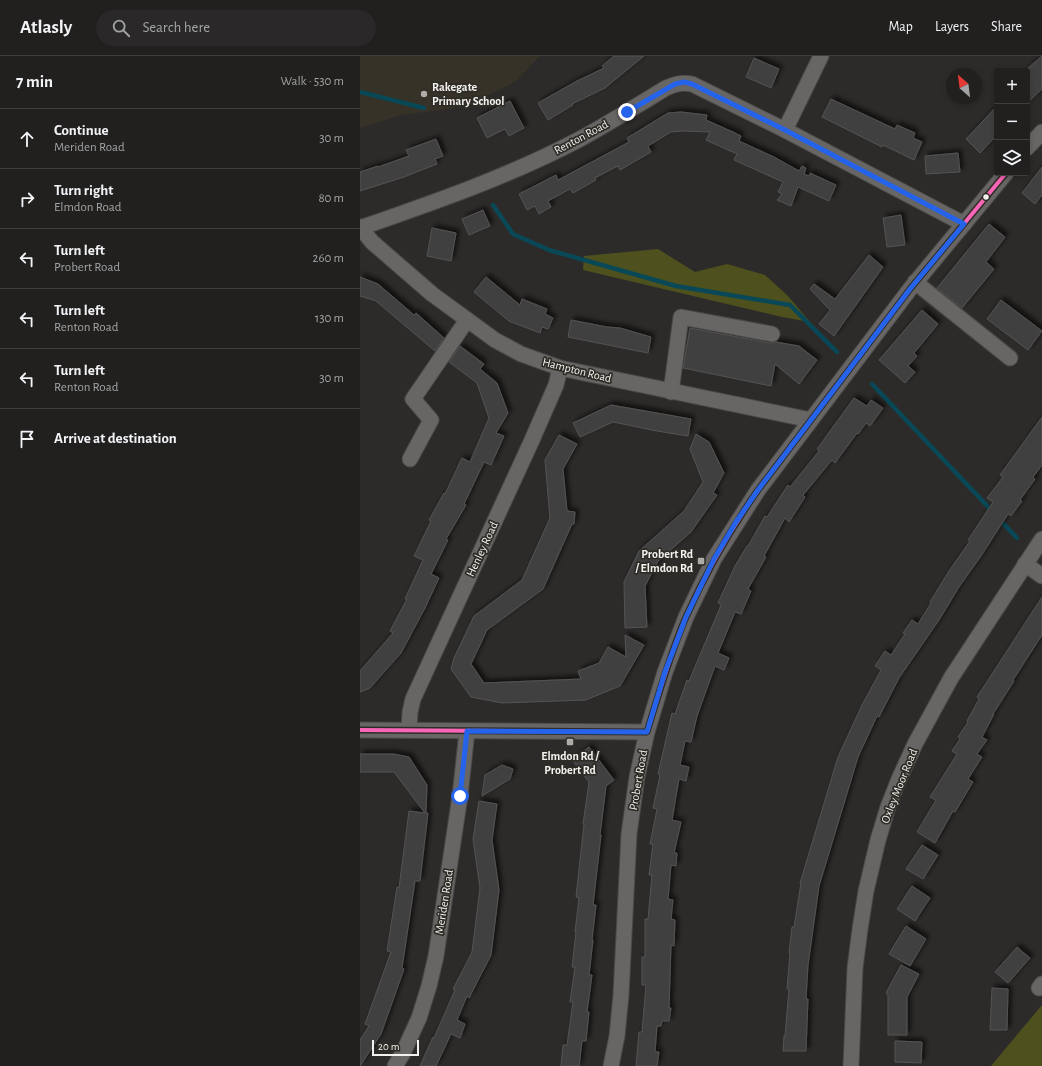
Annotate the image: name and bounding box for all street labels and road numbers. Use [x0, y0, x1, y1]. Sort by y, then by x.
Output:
street label: Renton Road [552, 118, 610, 156]
street label: Hampton Road [541, 356, 613, 384]
street label: Henley Road [464, 520, 501, 579]
street label: Oxley Moor Road [879, 747, 920, 825]
street label: Probert Road [627, 749, 649, 811]
street label: Meriden Road [433, 869, 455, 935]

